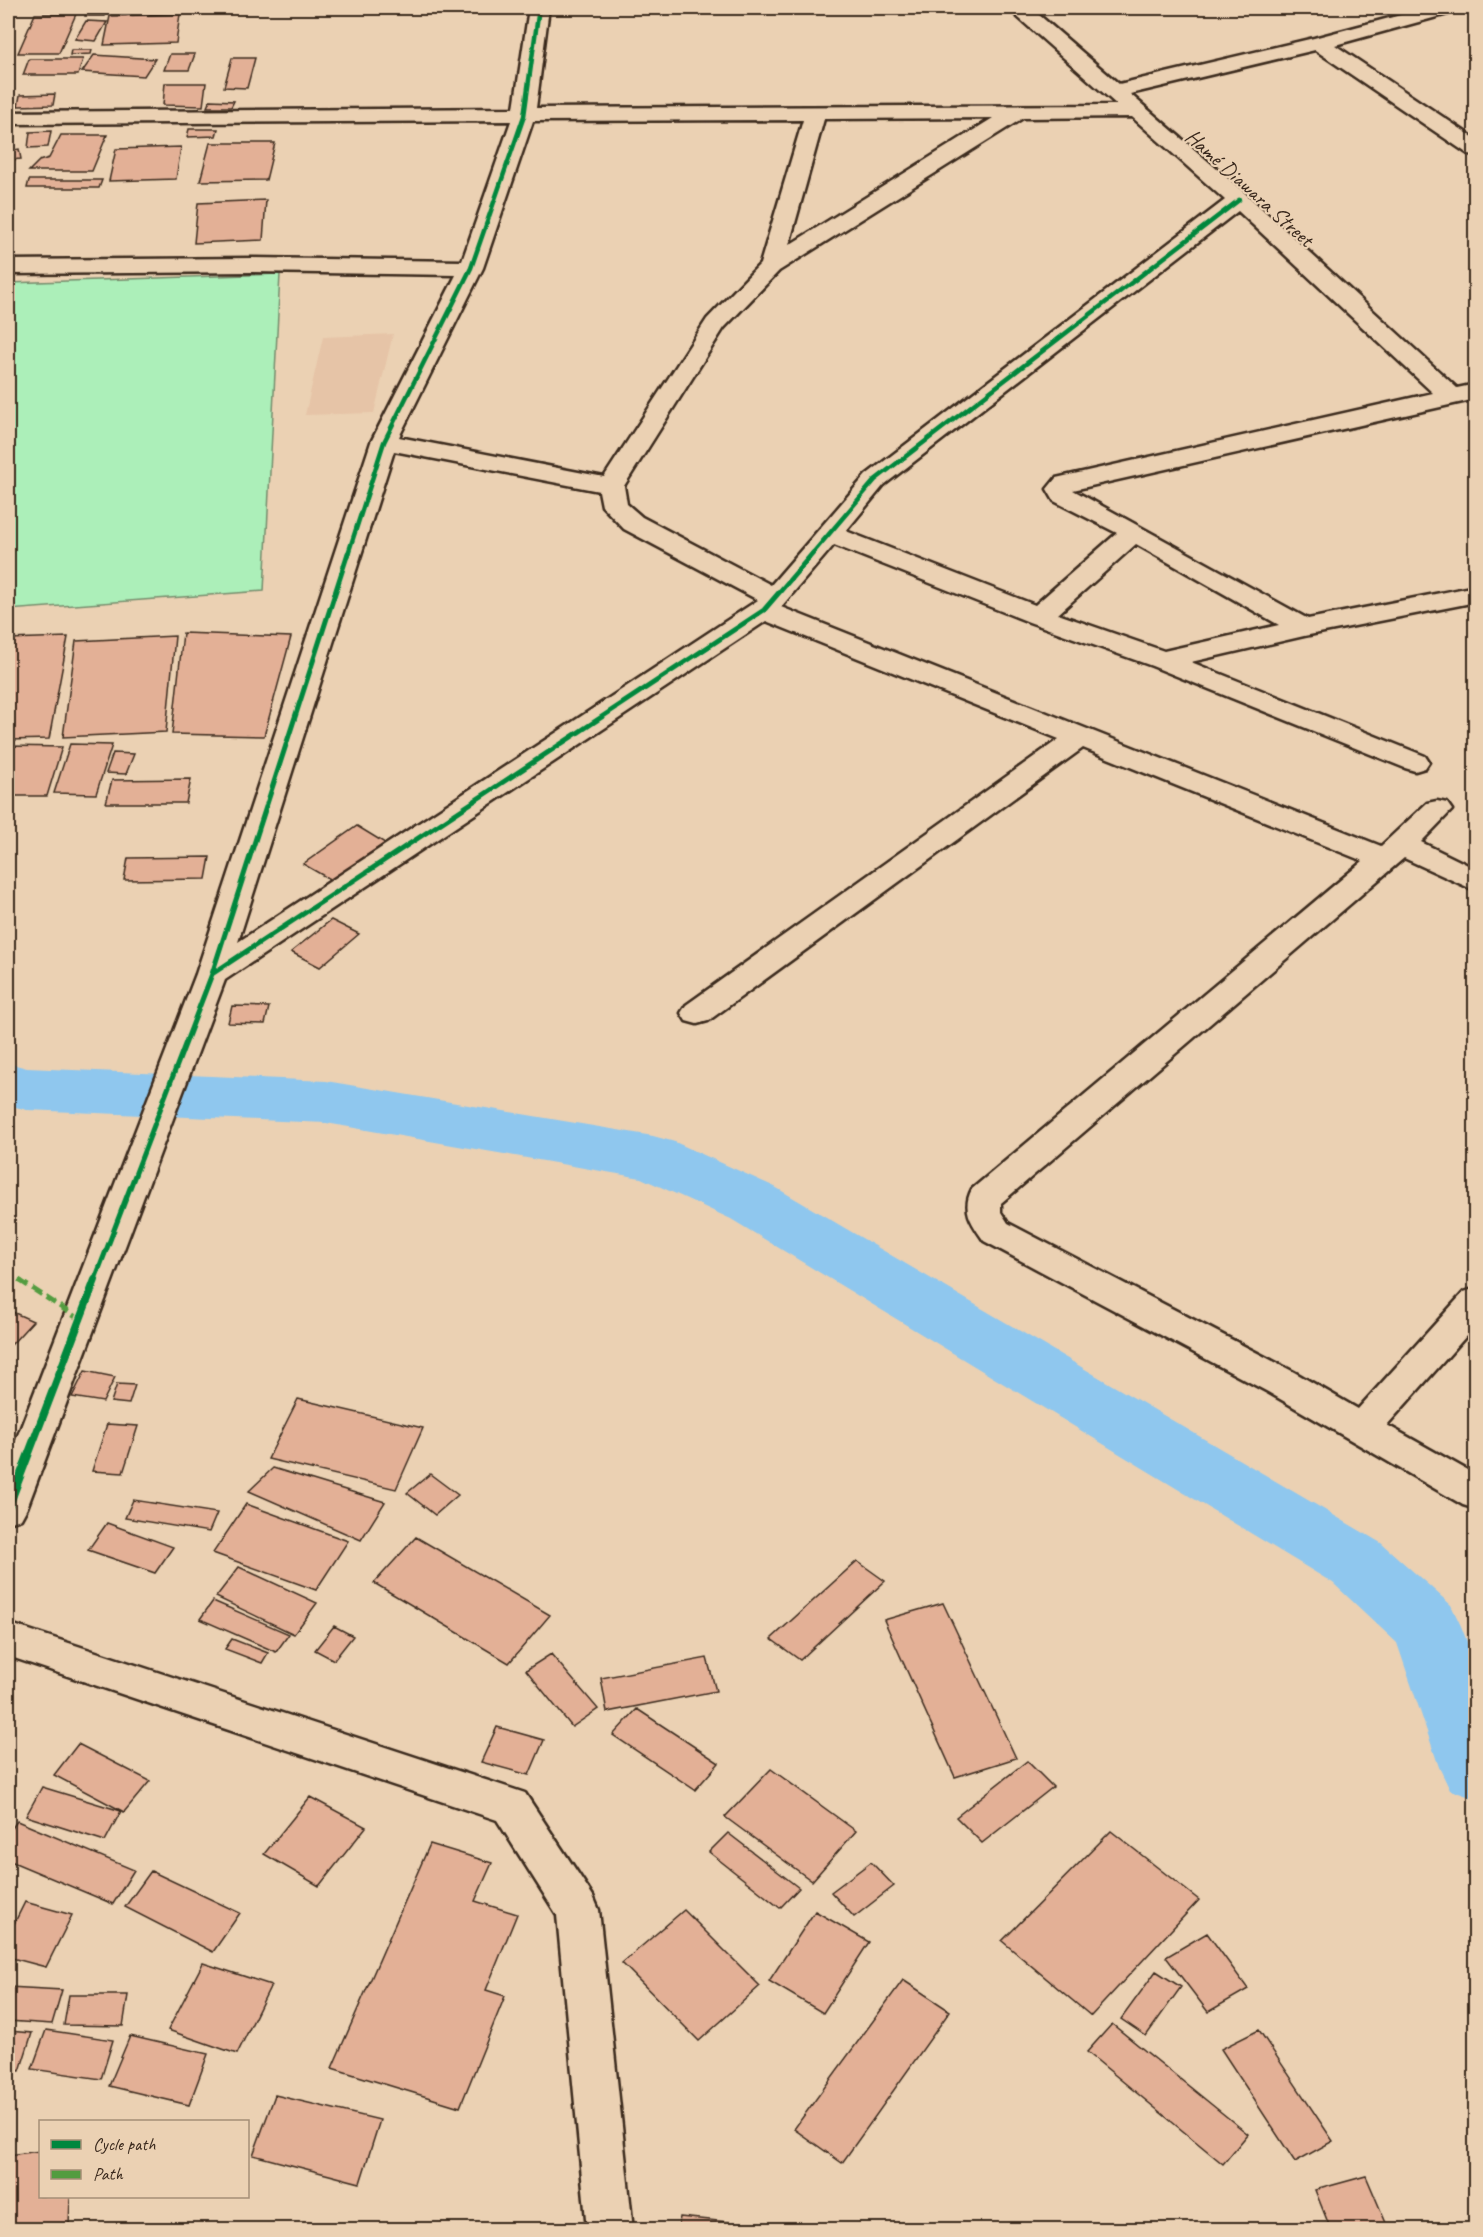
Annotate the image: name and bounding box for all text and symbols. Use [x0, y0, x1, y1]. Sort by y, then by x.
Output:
street label: Hamé Diawara Street [1179, 123, 1321, 255]
legend [39, 2120, 249, 2198]
text: Cycle path [93, 2133, 156, 2155]
text: Path [93, 2163, 123, 2185]

